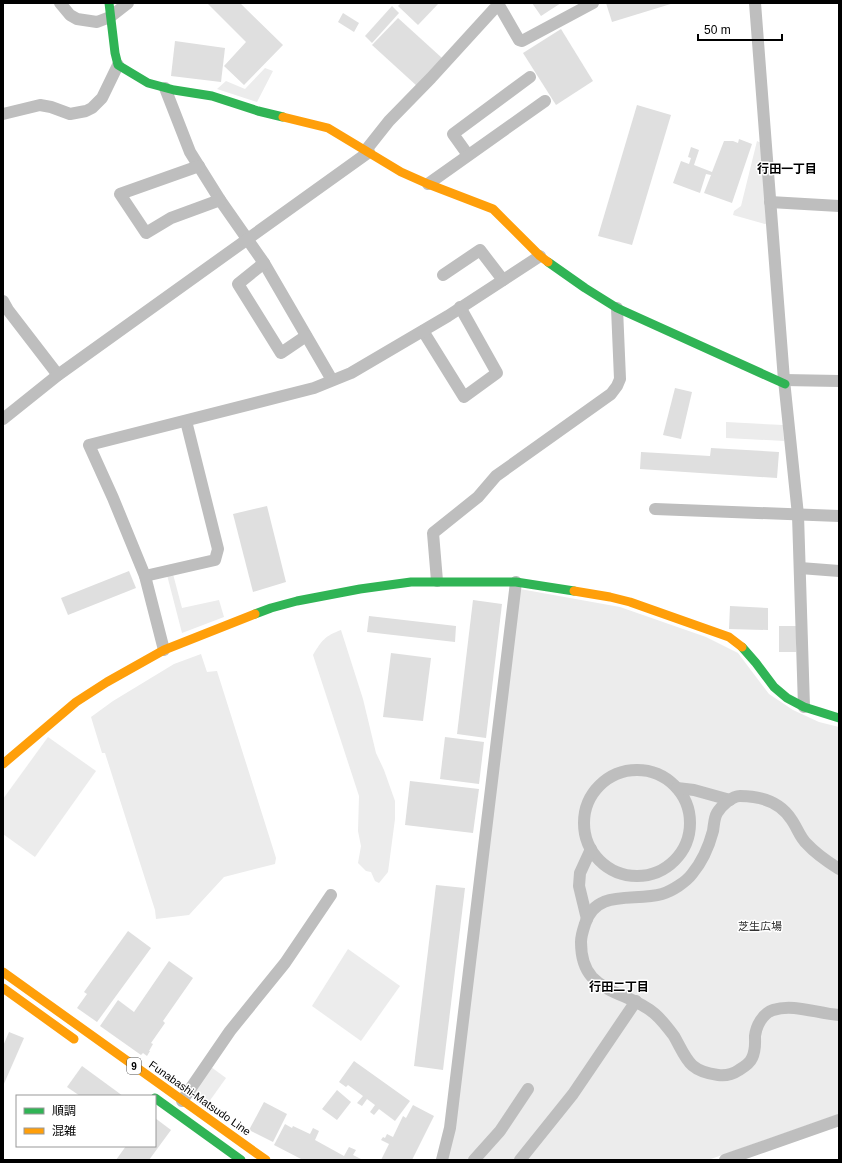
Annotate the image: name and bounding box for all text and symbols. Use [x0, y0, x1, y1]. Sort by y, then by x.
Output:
scale bar [698, 16, 782, 42]
text: 50 m [704, 23, 731, 37]
district label: 行田一丁目 [757, 162, 817, 176]
park label: 芝生広場 [738, 920, 782, 932]
district label: 行田二丁目 [589, 980, 649, 994]
road number: 9 [127, 1058, 141, 1074]
street label: Funabashi-Matsudo Line [147, 1058, 253, 1138]
legend [16, 1095, 156, 1147]
text: 順調 [52, 1104, 76, 1118]
text: 混雑 [52, 1124, 76, 1138]

